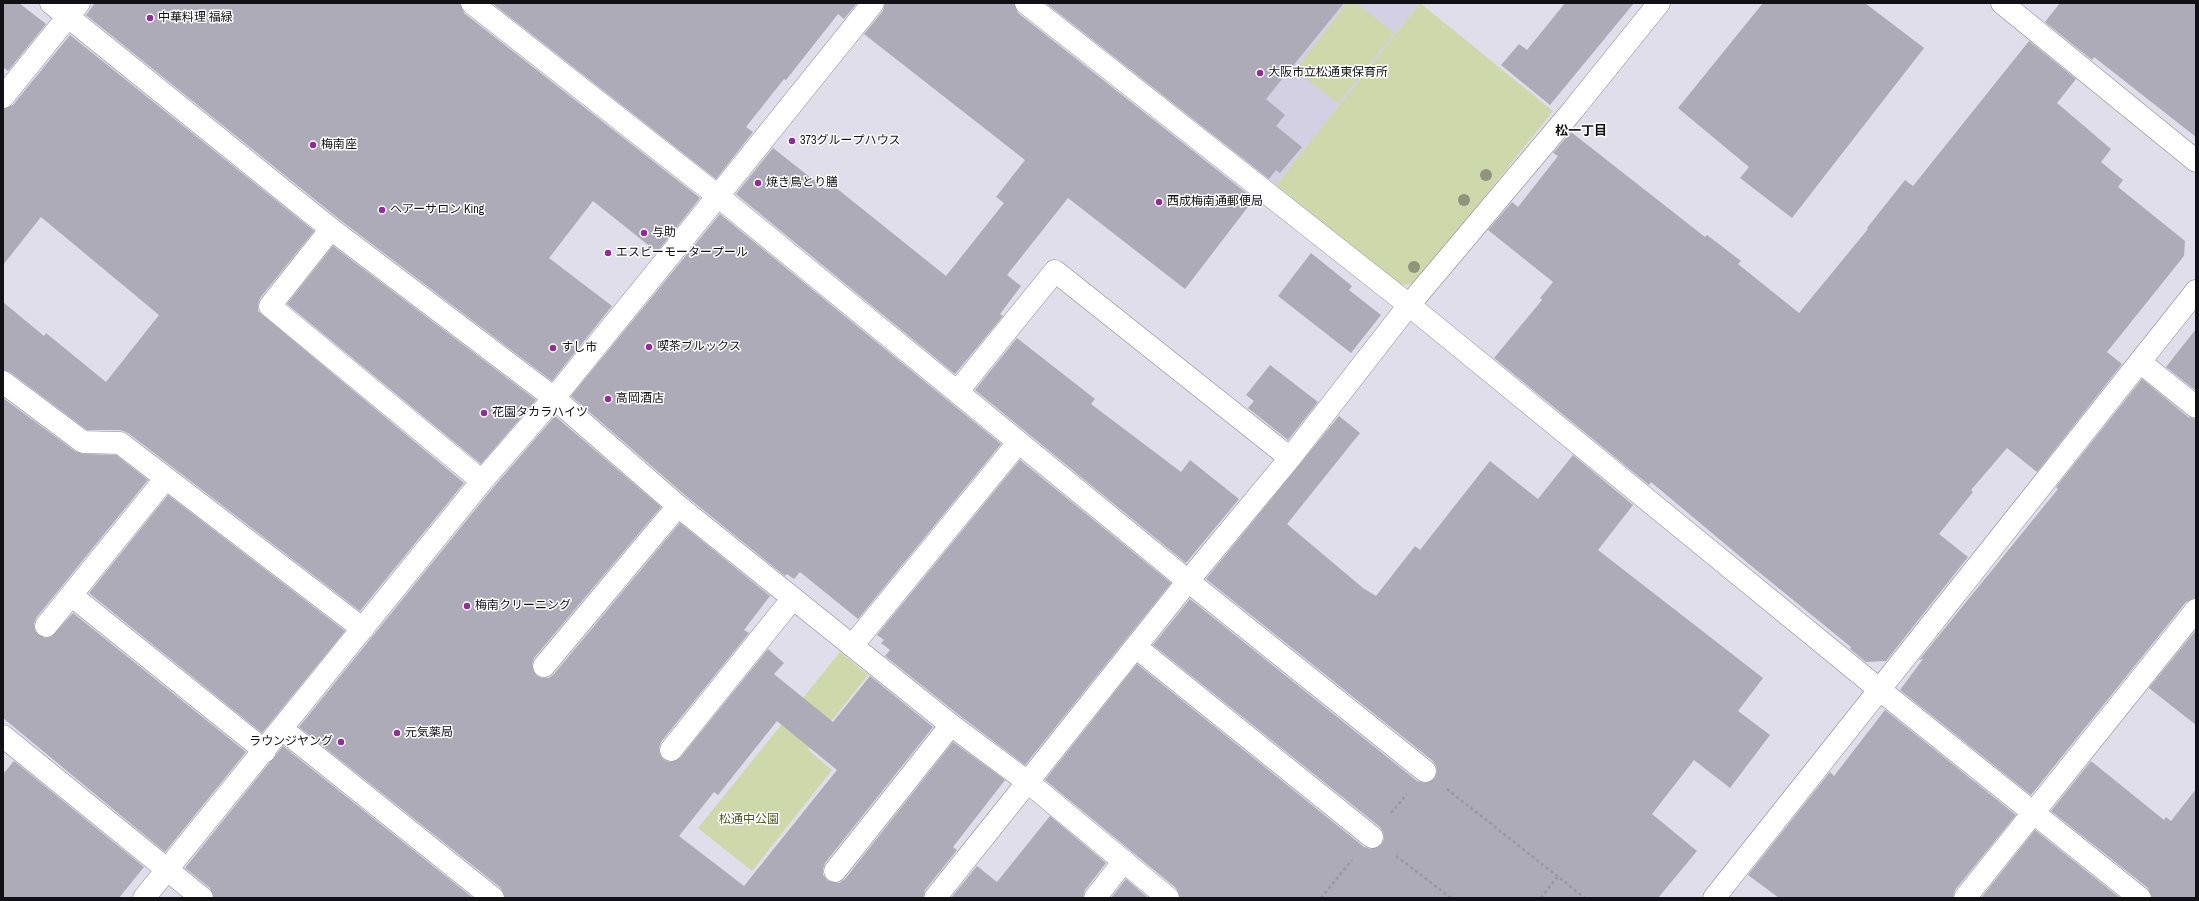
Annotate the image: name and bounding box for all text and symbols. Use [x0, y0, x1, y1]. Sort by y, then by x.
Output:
place label: 中華料理 福緑 [158, 11, 233, 25]
marker: 中華料理 福緑 [145, 13, 155, 23]
place label: 大阪市立松通東保育所 [1268, 66, 1388, 80]
marker: 大阪市立松通東保育所 [1255, 68, 1265, 78]
district label: 松一丁目 [1555, 124, 1607, 140]
place label: 373グループハウス [800, 134, 900, 148]
marker: 373グループハウス [787, 136, 797, 146]
place label: 梅南座 [321, 138, 357, 152]
marker: 梅南座 [308, 140, 318, 150]
place label: 焼き鳥とり膳 [766, 176, 838, 190]
marker: 焼き鳥とり膳 [753, 178, 763, 188]
place label: 西成梅南通郵便局 [1167, 195, 1263, 209]
marker: 西成梅南通郵便局 [1154, 197, 1164, 207]
place label: ヘアーサロン King [390, 203, 484, 217]
marker: ヘアーサロン King [377, 205, 387, 215]
place label: 与助 [652, 226, 676, 240]
marker: 与助 [639, 228, 649, 238]
place label: エスビーモータープール [616, 246, 748, 260]
marker: エスビーモータープール [603, 248, 613, 258]
place label: 喫茶ブルックス [657, 340, 741, 354]
place label: すし市 [561, 341, 597, 355]
marker: 喫茶ブルックス [644, 342, 654, 352]
marker: すし市 [548, 343, 558, 353]
place label: 高岡酒店 [616, 392, 664, 406]
marker: 高岡酒店 [603, 394, 613, 404]
place label: 花園タカラハイツ [492, 406, 588, 420]
marker: 花園タカラハイツ [479, 408, 489, 418]
place label: 梅南クリーニング [475, 599, 571, 613]
marker: 梅南クリーニング [462, 601, 472, 611]
place label: 元気薬局 [405, 726, 453, 740]
marker: 元気薬局 [392, 728, 402, 738]
place label: ラウンジヤング [249, 735, 333, 749]
marker: ラウンジヤング [336, 737, 346, 747]
park label: 松通中公園 [719, 813, 779, 827]

